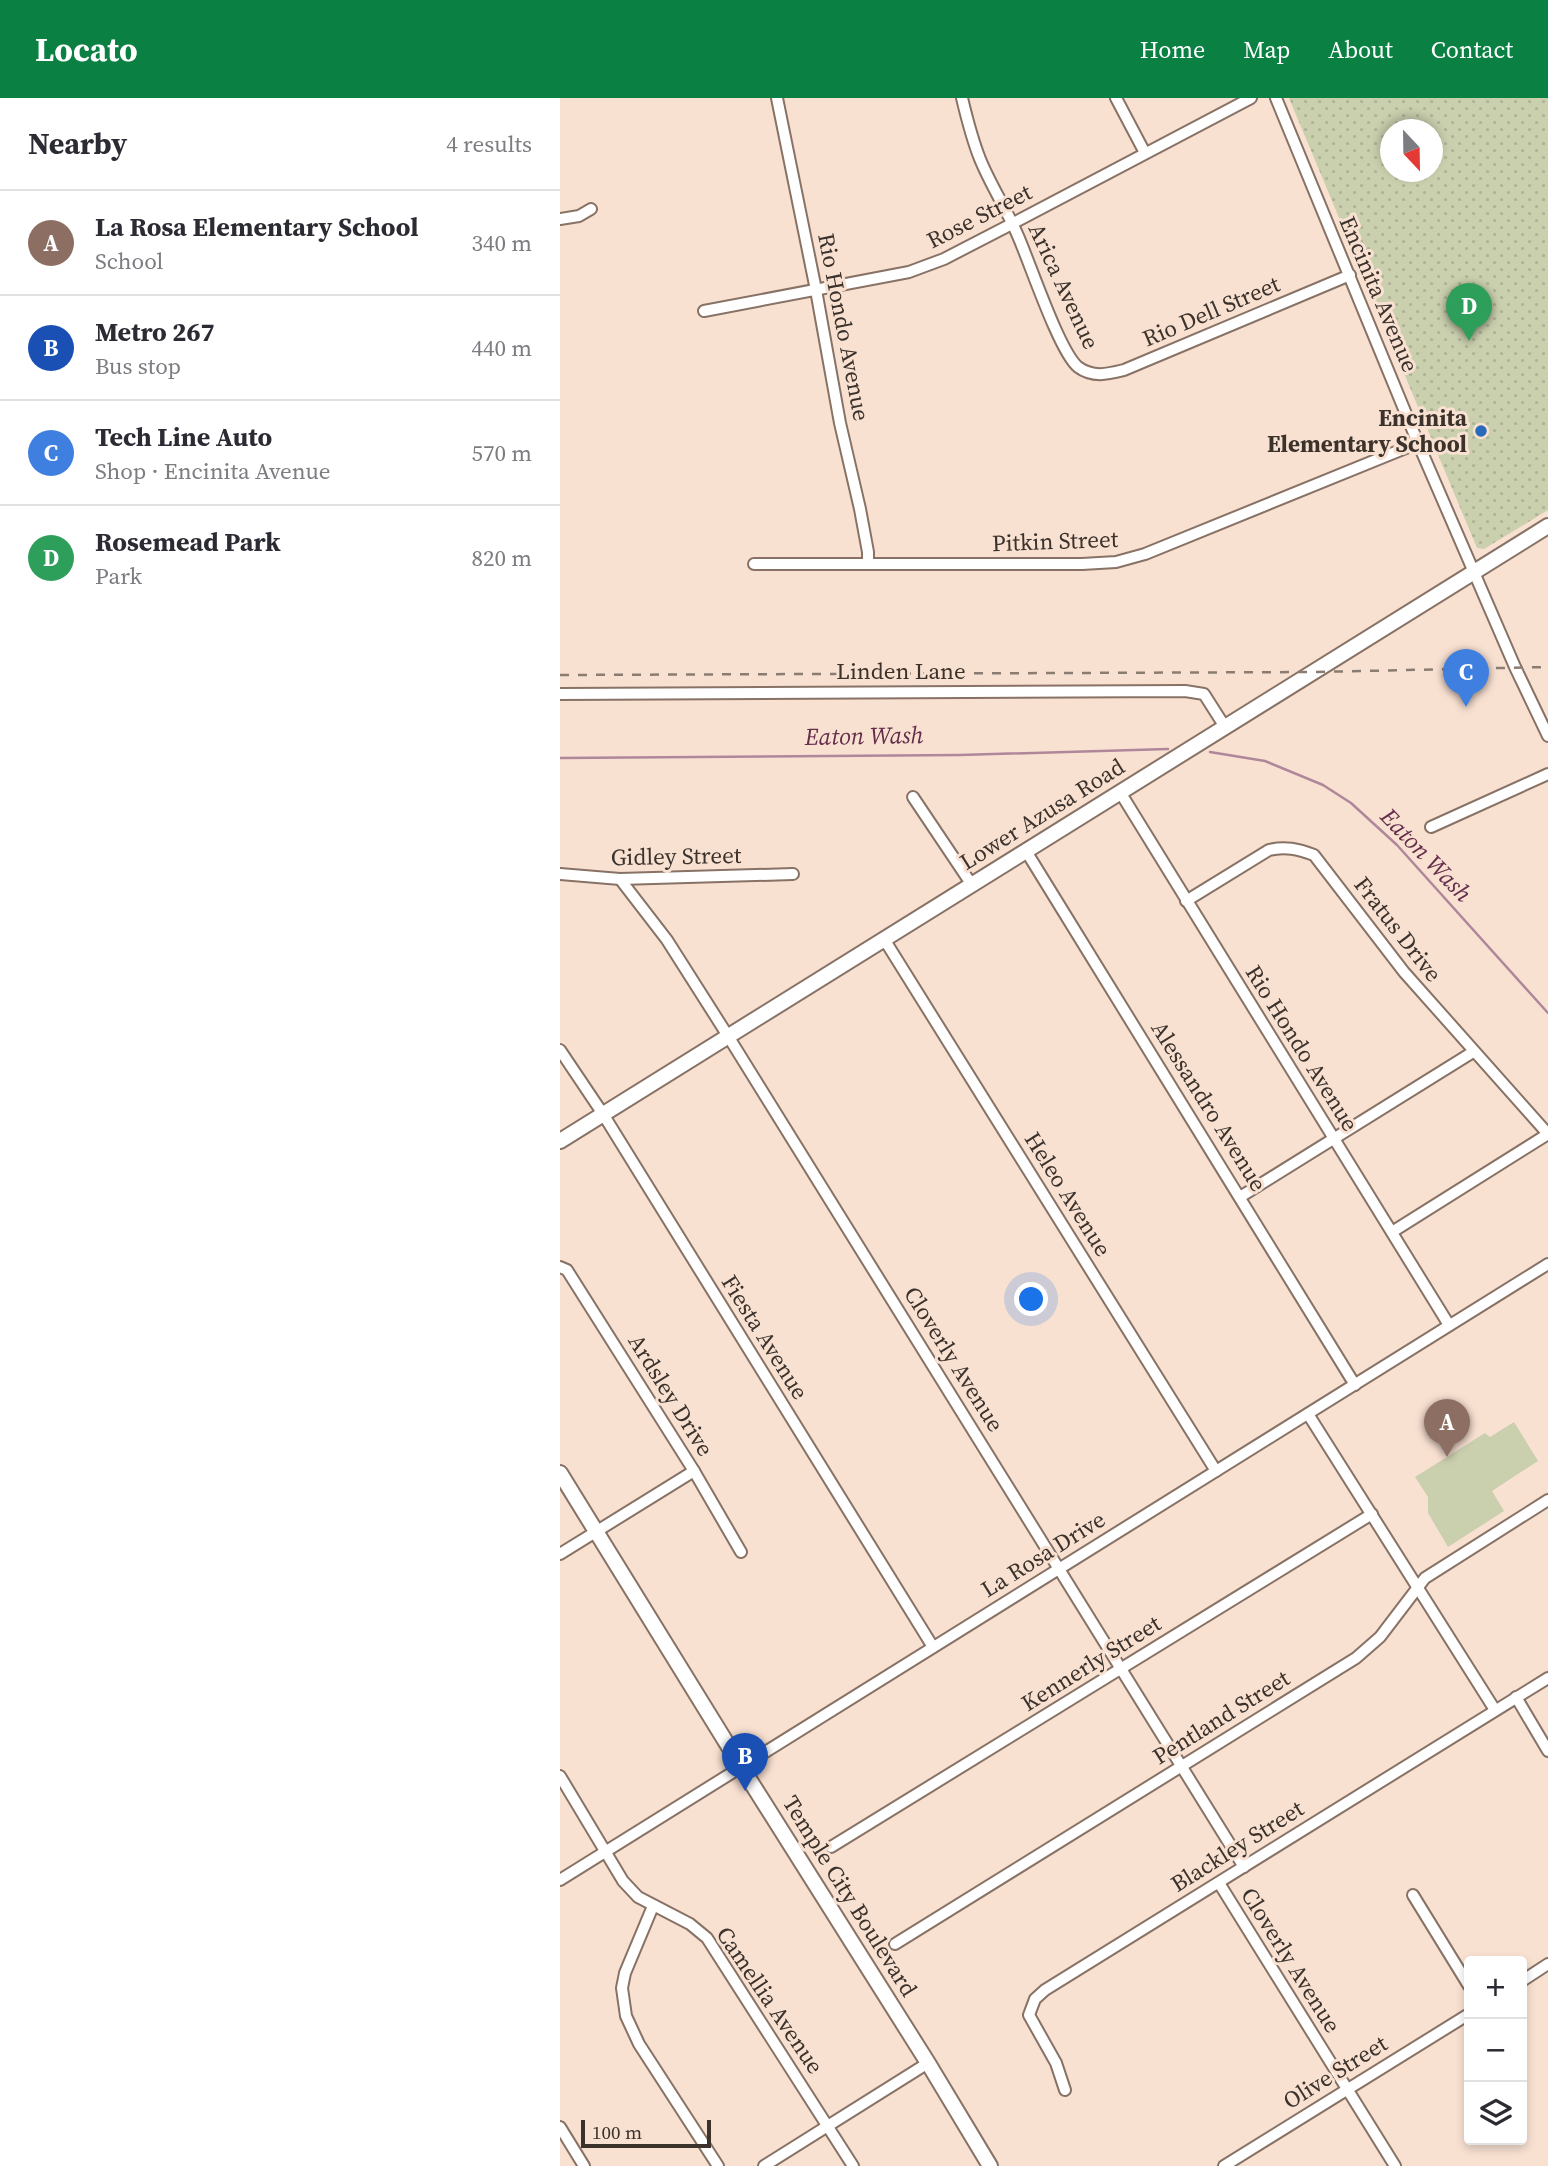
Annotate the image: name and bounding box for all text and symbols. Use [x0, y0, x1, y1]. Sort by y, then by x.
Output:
text: Locato [35, 27, 138, 72]
text: Home [1140, 33, 1205, 66]
text: Map [1243, 33, 1290, 66]
text: About [1328, 33, 1393, 66]
text: Contact [1431, 33, 1513, 66]
north arrow [1380, 119, 1443, 182]
text: Nearby [28, 123, 127, 164]
text: 4 results [446, 128, 532, 160]
street label: Rose Street [921, 176, 1037, 256]
text: La Rosa Elementary School [95, 209, 419, 245]
street label: Encinita Avenue [1332, 211, 1426, 377]
street label: Arica Avenue [1021, 218, 1107, 354]
text: A [43, 227, 59, 259]
text: 340 m [471, 227, 532, 259]
street label: Rio Hondo Avenue [810, 230, 878, 424]
text: School [95, 245, 163, 277]
street label: Rio Dell Street [1137, 268, 1285, 354]
pin: D [1446, 283, 1492, 341]
text: Metro 267 [95, 314, 215, 350]
text: B [44, 332, 58, 364]
text: 440 m [471, 332, 532, 364]
text: Bus stop [95, 350, 181, 382]
place label: Encinita Elementary School [1267, 402, 1468, 460]
text: Tech Line Auto [95, 419, 272, 455]
marker: Encinita Elementary School [1473, 423, 1489, 439]
text: C [44, 437, 58, 469]
text: 570 m [471, 437, 532, 469]
text: Shop · Encinita Avenue [95, 455, 331, 487]
street label: Pitkin Street [991, 523, 1119, 559]
text: Rosemead Park [95, 524, 281, 560]
text: D [43, 542, 59, 574]
text: 820 m [471, 542, 532, 574]
text: Park [95, 560, 142, 592]
pin: C [1443, 649, 1489, 707]
street label: Linden Lane [836, 655, 966, 687]
water label: Eaton Wash [803, 718, 924, 753]
street label: Lower Azusa Road [954, 750, 1130, 878]
water label: Eaton Wash [1373, 800, 1480, 909]
street label: Gidley Street [610, 839, 742, 873]
street label: Fratus Drive [1347, 870, 1449, 988]
street label: Rio Hondo Avenue [1238, 959, 1366, 1137]
street label: Alessandro Avenue [1144, 1015, 1274, 1197]
street label: Heleo Avenue [1017, 1126, 1119, 1262]
street label: Fiesta Avenue [714, 1268, 816, 1406]
street label: Cloverly Avenue [897, 1280, 1011, 1438]
your location [1014, 1282, 1048, 1316]
street label: Ardsley Drive [621, 1328, 721, 1462]
pin: A [1424, 1399, 1470, 1457]
street label: La Rosa Drive [975, 1503, 1111, 1605]
street label: Kennerly Street [1015, 1607, 1167, 1719]
street label: Pentland Street [1146, 1662, 1296, 1772]
pin: B [722, 1733, 768, 1791]
street label: Temple City Boulevard [775, 1789, 925, 2003]
street label: Blackley Street [1164, 1792, 1310, 1900]
street label: Cloverly Avenue [1234, 1881, 1348, 2039]
street label: Camellia Avenue [709, 1920, 831, 2080]
map controls [1464, 1956, 1527, 2145]
button: + [1464, 1956, 1527, 2019]
button: − [1464, 2019, 1527, 2082]
street label: Olive Street [1277, 2027, 1394, 2117]
button: layers [1464, 2082, 1527, 2145]
scale bar [581, 2117, 710, 2149]
text: 100 m [592, 2119, 642, 2145]

